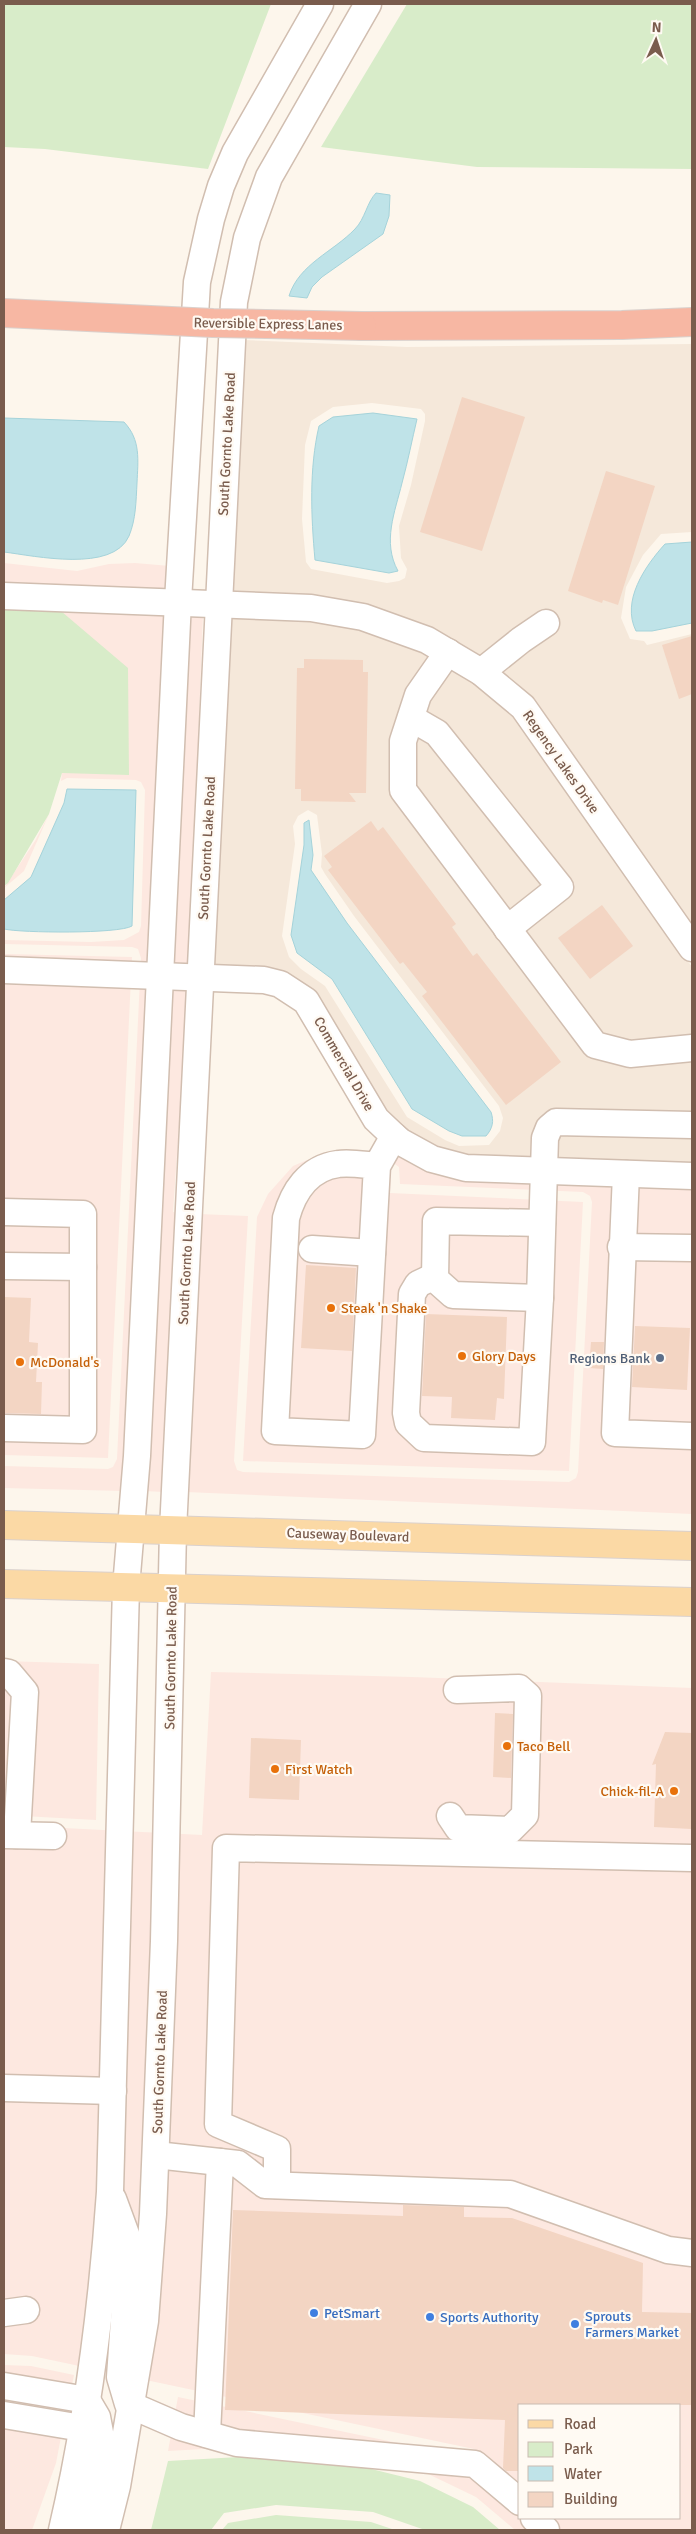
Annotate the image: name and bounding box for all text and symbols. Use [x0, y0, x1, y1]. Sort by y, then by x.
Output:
north arrow [631, 15, 681, 65]
text: N [651, 19, 662, 36]
street label: Reversible Express Lanes [193, 314, 343, 334]
street label: South Gornto Lake Road [215, 372, 239, 516]
street label: Regency Lakes Drive [519, 707, 603, 817]
street label: South Gornto Lake Road [195, 776, 219, 920]
street label: Commercial Drive [310, 1014, 378, 1114]
street label: South Gornto Lake Road [175, 1181, 199, 1325]
place label: Steak 'n Shake [341, 1300, 428, 1317]
marker: Steak 'n Shake [325, 1302, 337, 1314]
place label: Glory Days [472, 1348, 536, 1365]
marker: Glory Days [456, 1350, 468, 1362]
place label: Regions Bank [569, 1350, 650, 1367]
marker: Regions Bank [654, 1352, 666, 1364]
place label: McDonald's [30, 1354, 99, 1371]
marker: McDonald's [14, 1356, 26, 1368]
street label: Causeway Boulevard [286, 1524, 410, 1546]
street label: South Gornto Lake Road [161, 1586, 181, 1730]
place label: Taco Bell [517, 1738, 570, 1755]
marker: Taco Bell [501, 1740, 513, 1752]
place label: First Watch [285, 1761, 353, 1778]
marker: First Watch [269, 1763, 281, 1775]
place label: Chick-fil-A [600, 1783, 664, 1800]
marker: Chick-fil-A [668, 1785, 680, 1797]
street label: South Gornto Lake Road [149, 1990, 171, 2134]
place label: PetSmart [324, 2305, 380, 2322]
marker: PetSmart [308, 2307, 320, 2319]
place label: Sprouts Farmers Market [585, 2308, 679, 2341]
place label: Sports Authority [440, 2309, 539, 2326]
marker: Sports Authority [424, 2311, 436, 2323]
marker: Sprouts Farmers Market [569, 2318, 581, 2330]
legend [518, 2404, 681, 2519]
text: Road [564, 2415, 596, 2433]
text: Park [564, 2440, 593, 2458]
text: Water [564, 2465, 602, 2483]
text: Building [564, 2490, 618, 2508]

